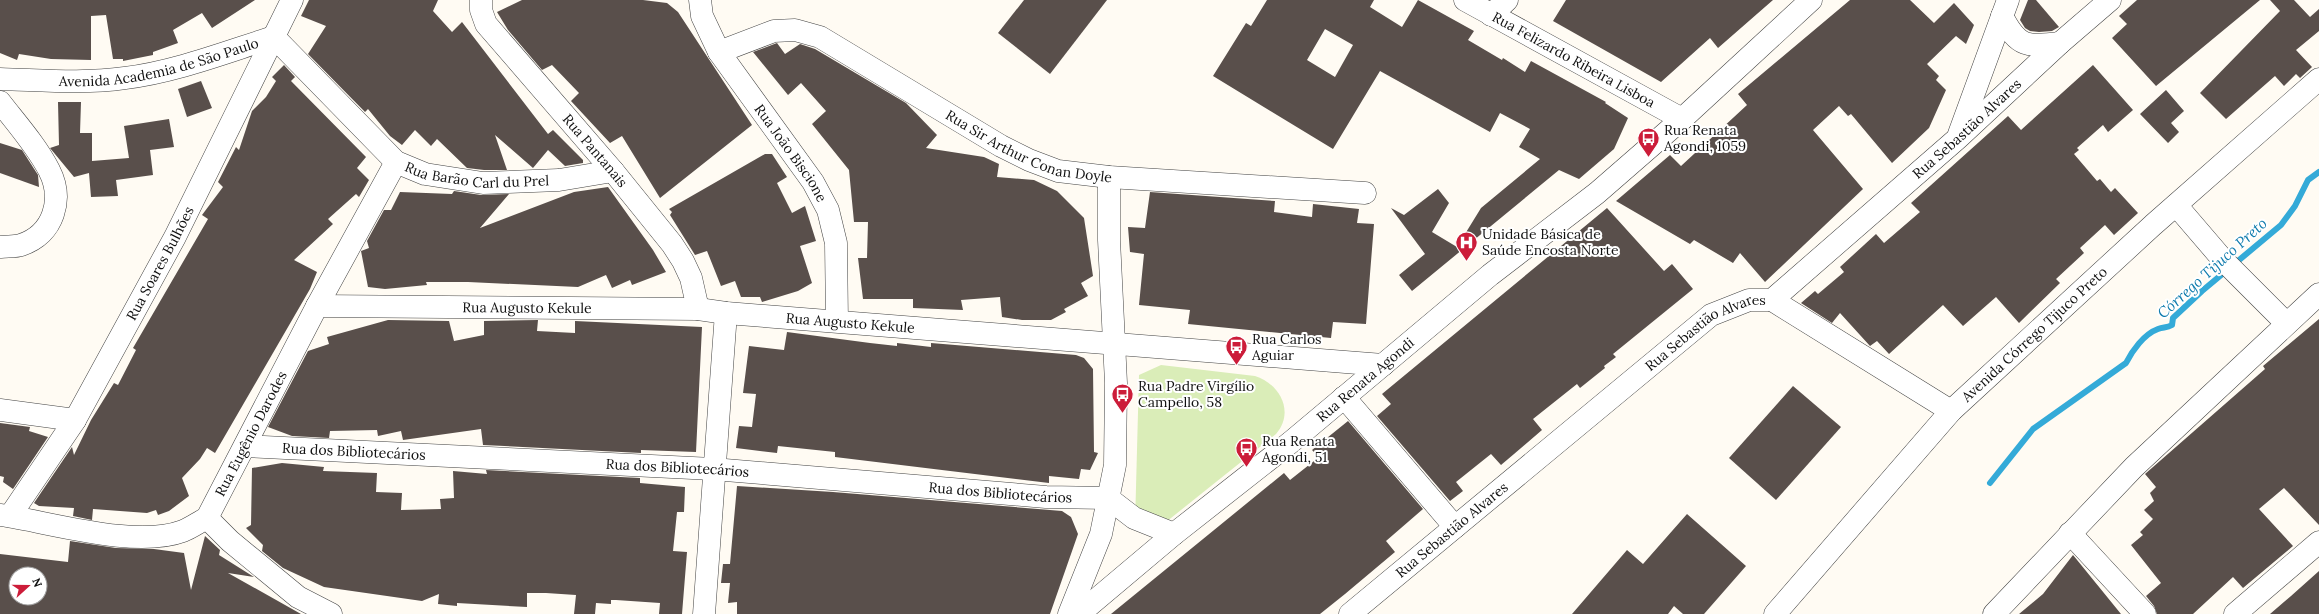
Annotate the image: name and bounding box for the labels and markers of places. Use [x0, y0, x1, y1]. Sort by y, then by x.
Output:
place label: Rua Renata Agondi, 1059 [1663, 121, 1746, 155]
bus stop icon: Rua Renata Agondi, 1059 [1636, 125, 1662, 158]
place label: Unidade Básica de Saúde Encosta Norte [1482, 225, 1619, 259]
hospital icon: Unidade Básica de Saúde Encosta Norte [1453, 229, 1479, 262]
place label: Rua Carlos Aguiar [1251, 330, 1322, 364]
bus stop icon: Rua Carlos Aguiar [1224, 334, 1250, 367]
place label: Rua Padre Virgílio Campello, 58 [1138, 377, 1254, 411]
bus stop icon: Rua Padre Virgílio Campello, 58 [1109, 381, 1135, 414]
place label: Rua Renata Agondi, 51 [1261, 432, 1335, 466]
bus stop icon: Rua Renata Agondi, 51 [1233, 436, 1259, 469]

